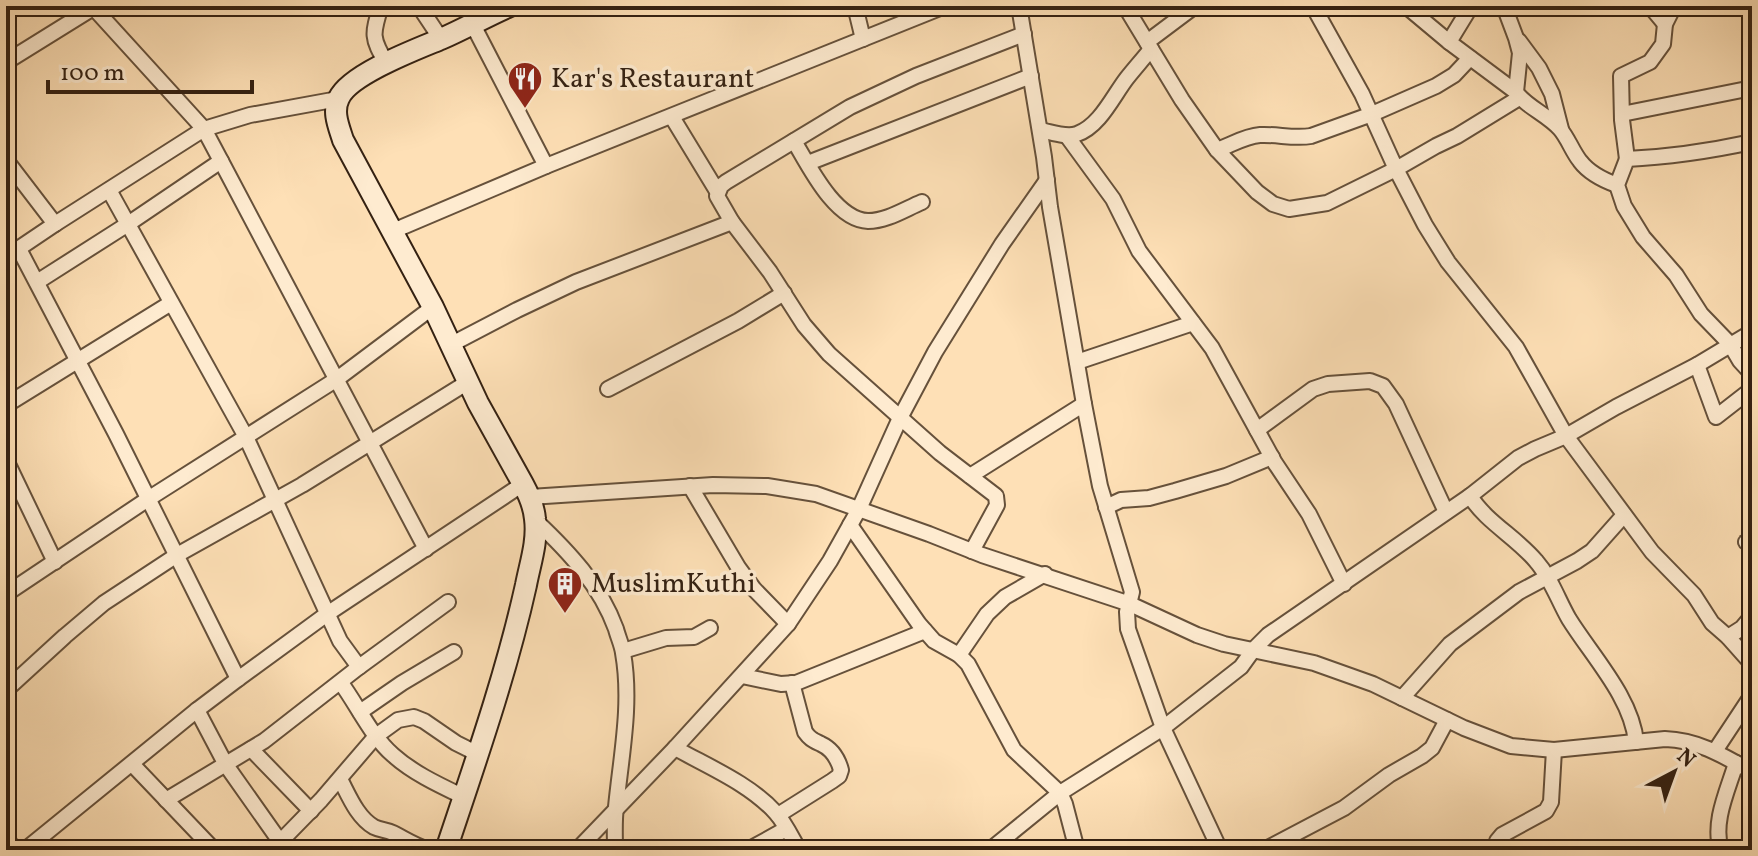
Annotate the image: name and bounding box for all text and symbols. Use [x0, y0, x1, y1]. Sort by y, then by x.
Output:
scale bar [48, 44, 252, 94]
text: 100 m [60, 57, 125, 91]
restaurant icon: Kar's Restaurant [506, 60, 544, 110]
place label: Kar's Restaurant [551, 60, 754, 99]
building icon: MuslimKuthi [546, 565, 584, 615]
place label: MuslimKuthi [591, 565, 756, 604]
north arrow [1634, 732, 1714, 812]
text: N [1669, 742, 1702, 776]

